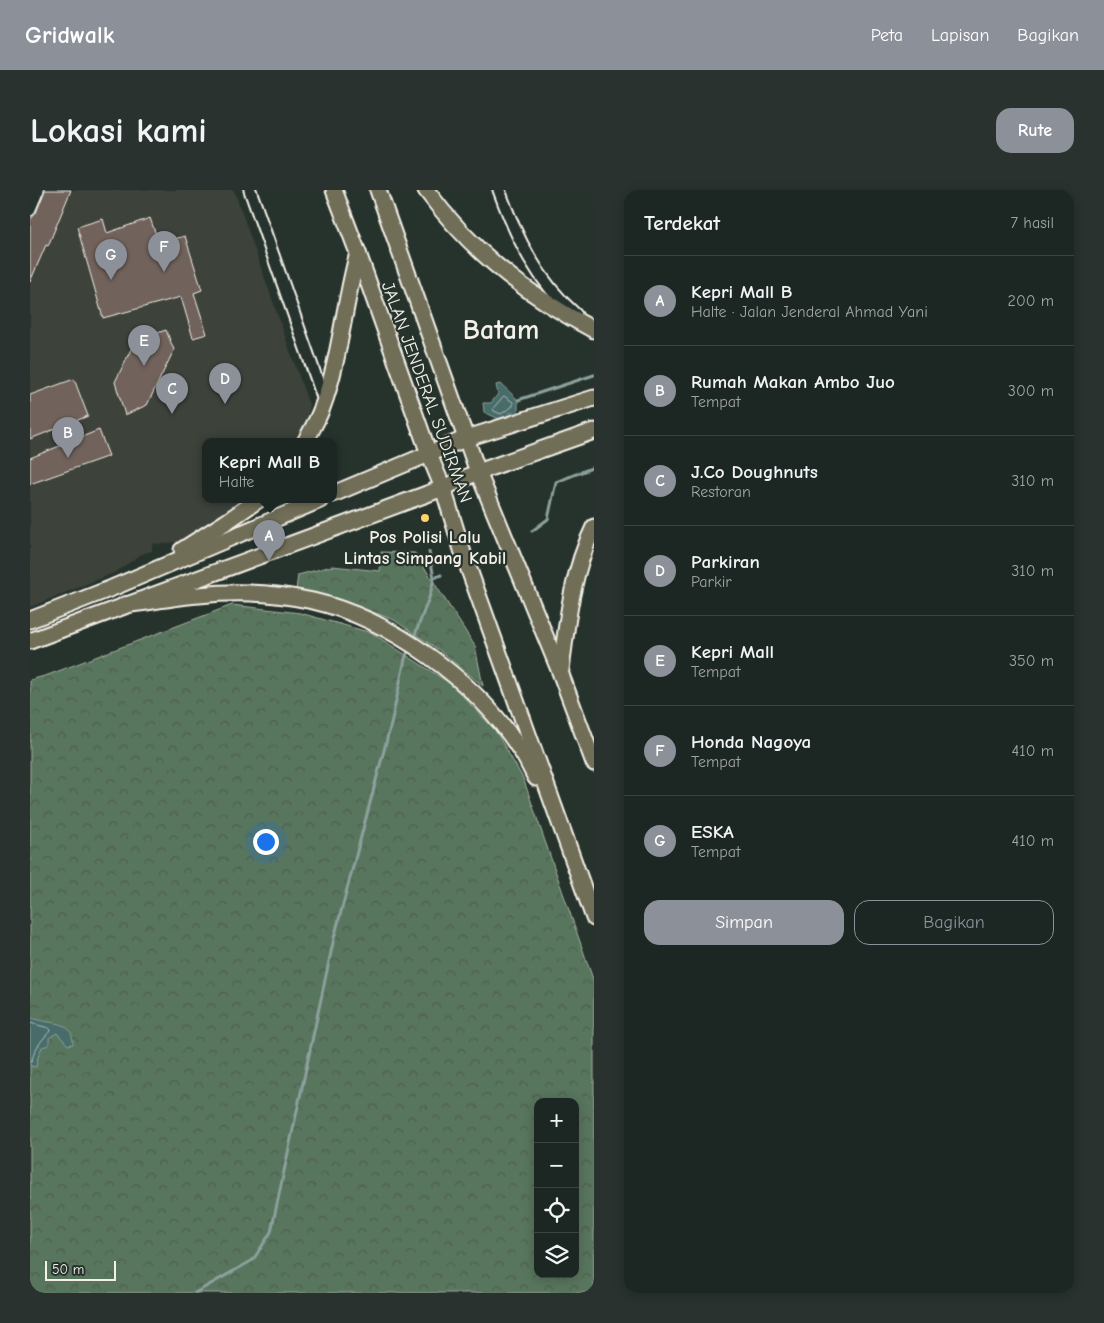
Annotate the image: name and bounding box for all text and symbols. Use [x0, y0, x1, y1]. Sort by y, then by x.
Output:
text: Gridwalk [25, 21, 114, 49]
text: Peta [871, 25, 903, 46]
text: Lapisan [931, 25, 989, 46]
text: Bagikan [1017, 25, 1079, 46]
button: Rute [996, 108, 1074, 153]
text: Lokasi kami [30, 110, 207, 151]
text: Terdekat [644, 211, 720, 235]
text: 7 hasil [1010, 214, 1054, 232]
pin: F [148, 231, 180, 272]
pin: G [95, 239, 127, 280]
street label: JALAN JENDERAL SUDIRMAN [377, 279, 476, 506]
text: Kepri Mall B [691, 281, 792, 303]
text: A [656, 292, 664, 310]
text: 200 m [1008, 292, 1054, 310]
text: Halte · Jalan Jenderal Ahmad Yani [691, 303, 928, 321]
district label: Batam [463, 314, 539, 346]
pin: E [128, 325, 160, 366]
pin: D [209, 363, 241, 404]
text: Rumah Makan Ambo Juo [691, 371, 895, 393]
pin: C [156, 373, 188, 414]
text: B [655, 382, 665, 400]
text: 300 m [1008, 382, 1054, 400]
text: Tempat [691, 393, 741, 411]
pin: B [52, 417, 84, 458]
popup [202, 438, 337, 503]
text: Kepri Mall B [219, 451, 320, 473]
text: J.Co Doughnuts [691, 461, 818, 483]
text: C [655, 472, 665, 490]
text: 310 m [1011, 472, 1054, 490]
text: Halte [219, 473, 254, 491]
text: Restoran [691, 483, 751, 501]
marker: Pos Polisi Lalu Lintas Simpang Kabil [419, 512, 431, 524]
pin: A [253, 520, 285, 561]
place label: Pos Polisi Lalu Lintas Simpang Kabil [344, 527, 506, 569]
text: Parkiran [691, 551, 760, 573]
text: D [655, 562, 665, 580]
text: 310 m [1011, 562, 1054, 580]
text: Parkir [691, 573, 732, 591]
text: Kepri Mall [691, 641, 774, 663]
text: E [655, 652, 665, 670]
text: 350 m [1009, 652, 1054, 670]
text: Tempat [691, 663, 741, 681]
text: Honda Nagoya [691, 731, 811, 753]
text: F [655, 742, 665, 760]
text: 410 m [1012, 742, 1054, 760]
text: Tempat [691, 753, 741, 771]
text: ESKA [691, 821, 734, 843]
your location [253, 829, 279, 855]
text: G [654, 832, 666, 850]
text: 410 m [1012, 832, 1054, 850]
text: Tempat [691, 843, 741, 861]
button: Simpan [644, 900, 844, 945]
button: Bagikan [854, 900, 1054, 945]
map controls [534, 1098, 579, 1278]
button: + [534, 1098, 579, 1143]
button: − [534, 1143, 579, 1188]
button: locate [534, 1188, 579, 1233]
button: layers [534, 1233, 579, 1278]
scale bar [45, 1258, 116, 1281]
text: 50 m [52, 1261, 84, 1278]

